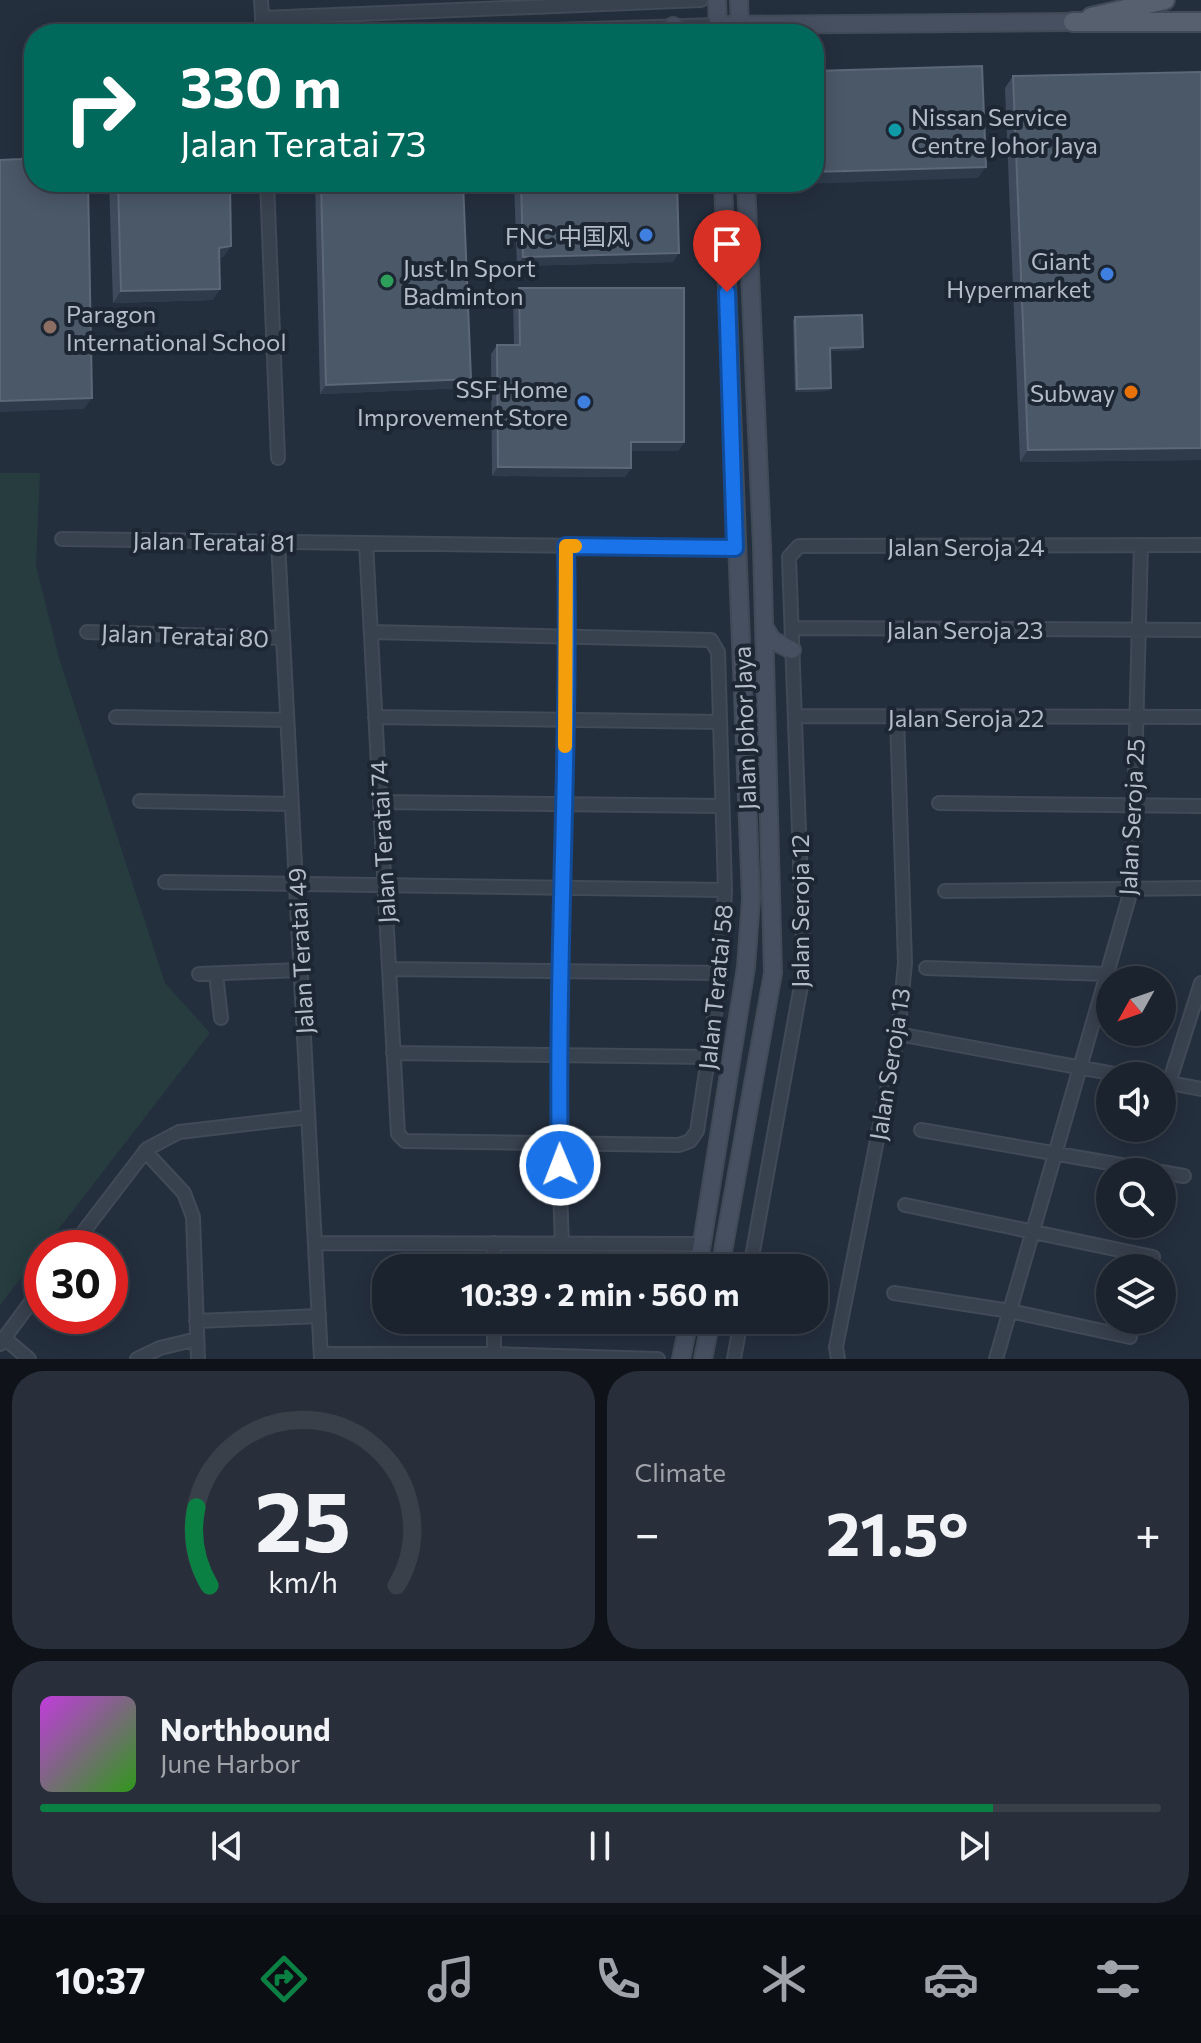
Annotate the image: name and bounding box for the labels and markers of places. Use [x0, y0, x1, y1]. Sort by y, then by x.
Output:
place label: Nissan Service Centre Johor Jaya [911, 102, 1098, 159]
marker: Nissan Service Centre Johor Jaya [886, 121, 904, 139]
pin [693, 210, 761, 292]
place label: FNC 中国风 [505, 221, 630, 250]
marker: FNC 中国风 [637, 226, 655, 244]
place label: Giant Hypermarket [946, 246, 1091, 303]
place label: Just In Sport Badminton [403, 253, 536, 310]
marker: Giant Hypermarket [1098, 265, 1116, 283]
marker: Just In Sport Badminton [378, 272, 396, 290]
place label: Paragon International School [66, 299, 287, 356]
marker: Paragon International School [41, 318, 59, 336]
place label: SSF Home Improvement Store [357, 374, 568, 431]
place label: Subway [1030, 378, 1115, 407]
marker: Subway [1122, 383, 1140, 401]
marker: SSF Home Improvement Store [575, 393, 593, 411]

